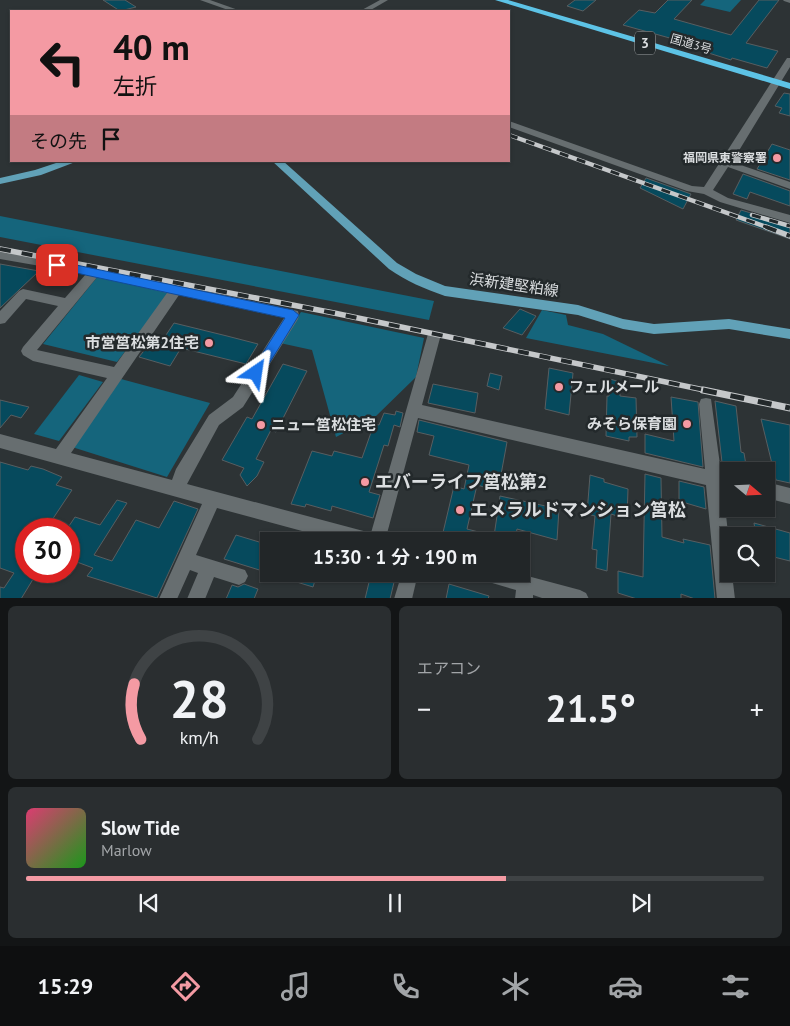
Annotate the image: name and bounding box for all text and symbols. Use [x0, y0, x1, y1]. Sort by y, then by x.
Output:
text: 40 m [113, 24, 190, 70]
icon: left [30, 30, 95, 95]
street label: 国道3号 [669, 30, 714, 57]
road number: 3 [635, 32, 655, 54]
text: 左折 [113, 72, 157, 100]
icon: arrive [97, 125, 125, 153]
text: その先 [30, 129, 87, 153]
place label: 福岡県東警察署 [683, 150, 767, 165]
marker: 福岡県東警察署 [771, 152, 783, 164]
pin [36, 244, 78, 286]
icon: arrive [43, 251, 71, 279]
street label: 浜新建堅粕線 [468, 269, 560, 300]
place label: 市営筥松第2住宅 [85, 333, 199, 352]
marker: 市営筥松第2住宅 [203, 337, 215, 349]
position arrow [229, 346, 281, 398]
place label: フェルメール [569, 377, 659, 396]
marker: フェルメール [553, 381, 565, 393]
place label: みそら保育園 [587, 414, 677, 433]
place label: ニュー筥松住宅 [271, 415, 376, 434]
marker: みそら保育園 [681, 418, 693, 430]
marker: ニュー筥松住宅 [255, 419, 267, 431]
north arrow [720, 462, 775, 518]
map controls [720, 462, 775, 582]
place label: エバーライフ筥松第2 [375, 470, 547, 493]
marker: エバーライフ筥松第2 [359, 476, 371, 488]
place label: エメラルドマンション筥松 [470, 498, 686, 521]
marker: エメラルドマンション筥松 [454, 504, 466, 516]
speed limit sign: 30 [15, 518, 80, 583]
button: search [720, 527, 775, 582]
text: 15:30 · 1 分 · 190 m [313, 545, 477, 569]
text: エアコン [417, 658, 481, 678]
text: 28 [170, 665, 229, 732]
text: 21.5° [545, 683, 636, 732]
text: − [417, 690, 431, 727]
text: + [750, 690, 764, 727]
text: km/h [180, 726, 219, 749]
text: Slow Tide [101, 816, 180, 840]
text: Marlow [101, 840, 152, 860]
icon: previous [135, 889, 163, 917]
icon: pause [381, 889, 409, 917]
icon: next [627, 889, 655, 917]
icon: directions [168, 969, 203, 1004]
icon: music [278, 969, 313, 1004]
icon: phone [388, 969, 423, 1004]
icon: climate [498, 969, 533, 1004]
icon: car [608, 969, 643, 1004]
icon: filters [718, 969, 753, 1004]
text: 15:29 [37, 972, 93, 1000]

